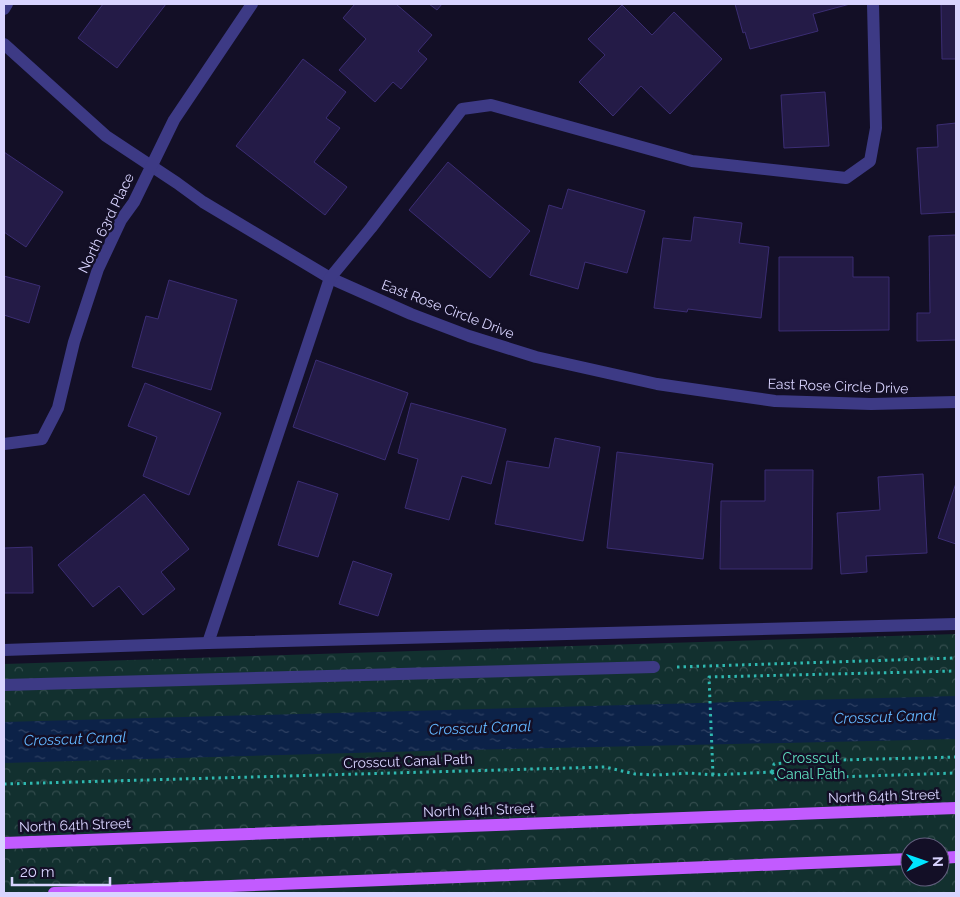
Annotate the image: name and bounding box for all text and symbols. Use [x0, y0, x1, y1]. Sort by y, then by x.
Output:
street label: North 63rd Place [75, 170, 137, 276]
street label: East Rose Circle Drive [379, 276, 517, 342]
street label: East Rose Circle Drive [767, 376, 909, 396]
water label: Crosscut Canal [833, 706, 937, 728]
water label: Crosscut Canal [428, 717, 532, 739]
water label: Crosscut Canal [23, 728, 127, 750]
park label: Crosscut Canal Path [776, 750, 846, 782]
street label: Crosscut Canal Path [343, 751, 473, 771]
street label: North 64th Street [828, 786, 940, 806]
street label: North 64th Street [423, 800, 535, 820]
street label: North 64th Street [19, 815, 131, 835]
north arrow [900, 837, 950, 887]
scale bar [12, 854, 110, 886]
text: N [930, 856, 946, 867]
text: 20 m [20, 863, 55, 881]

